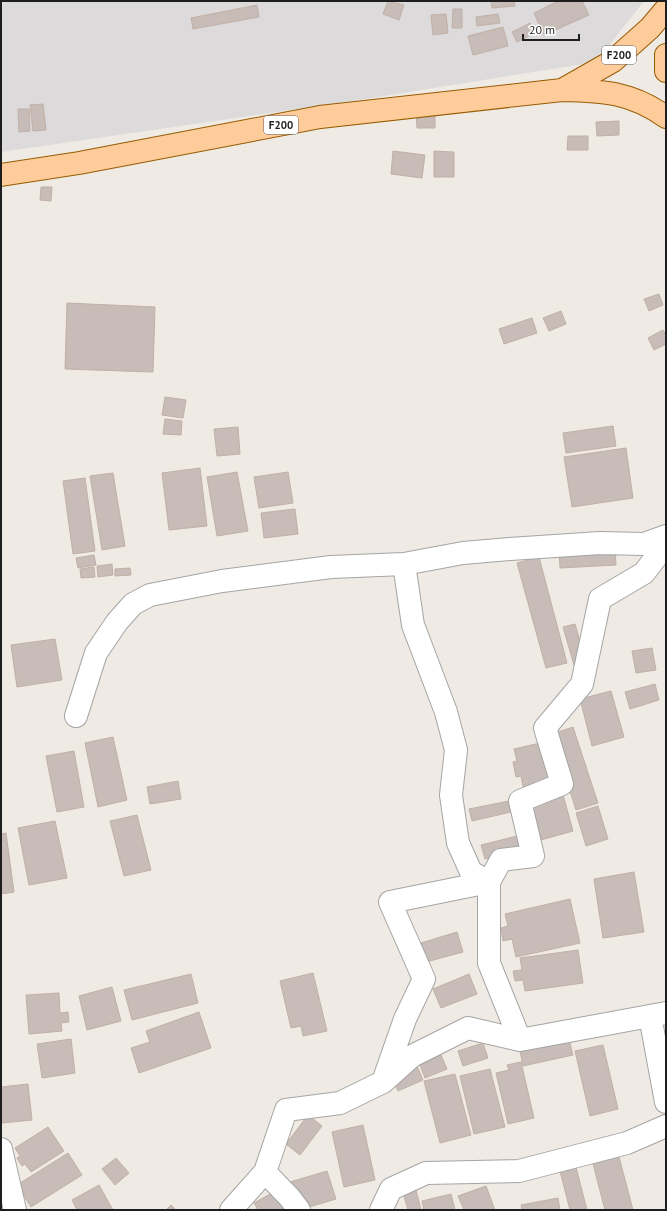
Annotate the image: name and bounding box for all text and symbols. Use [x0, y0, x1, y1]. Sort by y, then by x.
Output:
scale bar [523, 16, 579, 42]
text: 20 m [529, 22, 555, 37]
road number: F200 [602, 46, 636, 64]
road number: F200 [264, 116, 298, 134]

